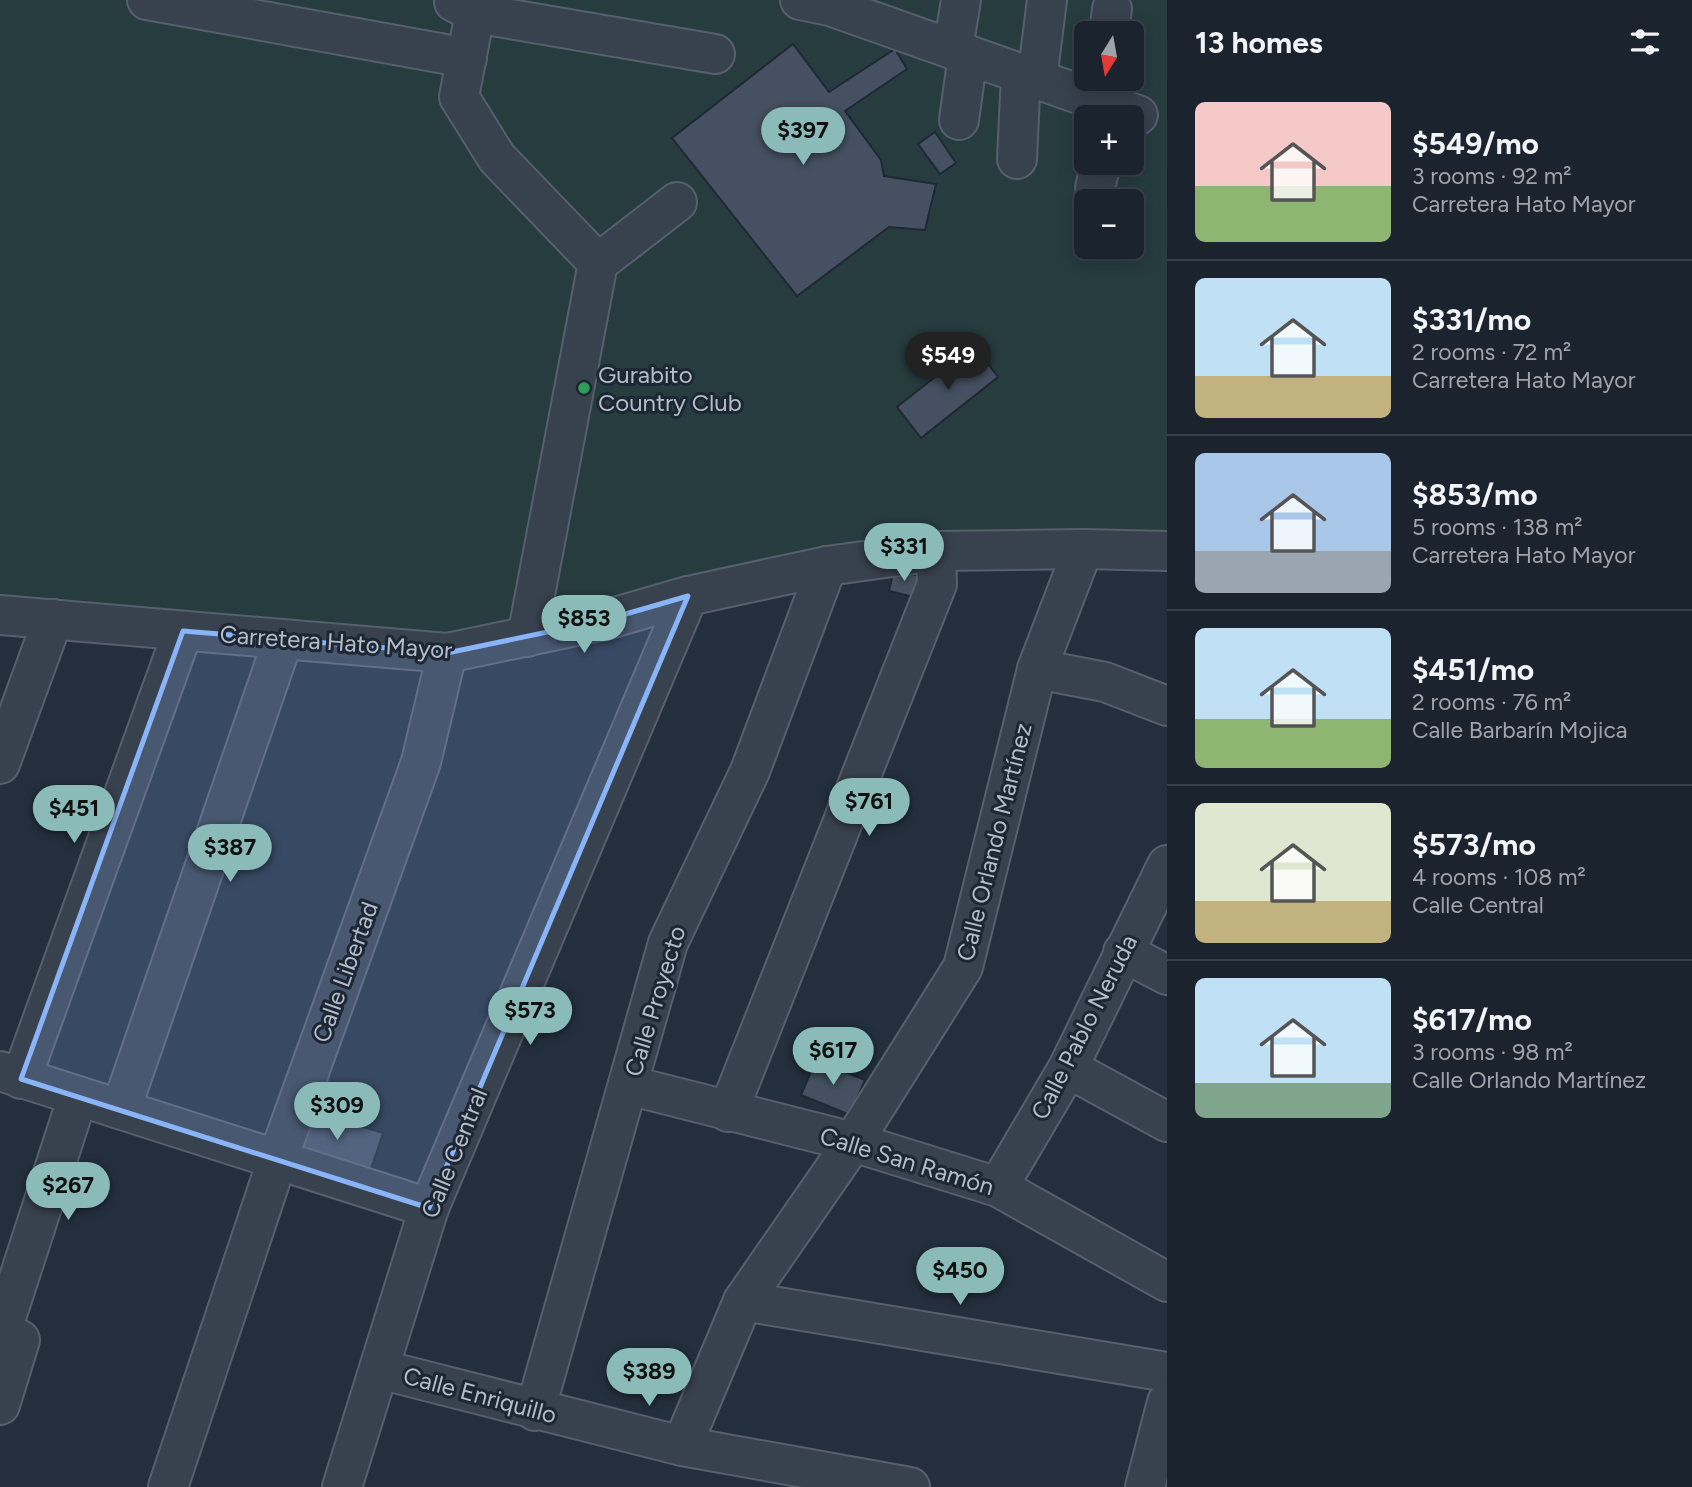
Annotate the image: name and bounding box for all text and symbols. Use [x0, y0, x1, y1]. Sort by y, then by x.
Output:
north arrow [1074, 21, 1144, 91]
map controls [1074, 21, 1144, 259]
icon: filters [1626, 23, 1664, 61]
text: 13 homes [1195, 24, 1323, 61]
button: + [1074, 105, 1144, 175]
pin: $397 [762, 108, 844, 167]
text: $397 [777, 116, 829, 144]
text: $549/mo [1412, 125, 1539, 162]
icon: home [1251, 130, 1335, 214]
text: 3 rooms · 92 m² [1412, 162, 1572, 190]
button: − [1074, 189, 1144, 259]
text: Carretera Hato Mayor [1412, 190, 1635, 218]
text: $331/mo [1412, 301, 1531, 338]
icon: home [1251, 306, 1335, 390]
pin: $549 [907, 332, 989, 392]
text: 2 rooms · 72 m² [1412, 338, 1571, 366]
text: $549 [921, 341, 975, 369]
place label: Gurabito Country Club [598, 360, 742, 417]
text: Carretera Hato Mayor [1412, 366, 1635, 394]
marker: Gurabito Country Club [576, 380, 592, 396]
text: $853/mo [1412, 476, 1538, 513]
icon: home [1251, 481, 1335, 565]
text: 5 rooms · 138 m² [1412, 513, 1583, 541]
pin: $331 [863, 524, 945, 583]
text: $331 [880, 532, 928, 560]
text: Carretera Hato Mayor [1412, 541, 1635, 569]
pin: $853 [543, 596, 625, 655]
text: $853 [558, 604, 610, 632]
street label: Carretera Hato Mayor [219, 619, 453, 665]
text: $451/mo [1412, 651, 1534, 688]
icon: home [1251, 656, 1335, 740]
text: 2 rooms · 76 m² [1412, 688, 1571, 716]
text: Calle Barbarín Mojica [1412, 716, 1628, 744]
street label: Calle Orlando Martínez [950, 720, 1038, 964]
pin: $761 [828, 778, 910, 838]
pin: $451 [33, 786, 115, 845]
text: $761 [845, 787, 893, 815]
text: $451 [49, 794, 99, 822]
pin: $387 [189, 824, 271, 884]
text: $573/mo [1412, 826, 1536, 863]
icon: home [1251, 831, 1335, 915]
text: $387 [204, 833, 256, 861]
text: 4 rooms · 108 m² [1412, 863, 1586, 891]
text: Calle Central [1412, 891, 1544, 919]
street label: Calle Libertad [306, 898, 384, 1046]
street label: Calle Proyecto [618, 922, 692, 1080]
street label: Calle Pablo Neruda [1025, 930, 1143, 1124]
pin: $573 [489, 988, 571, 1047]
text: $573 [504, 996, 556, 1024]
text: $617/mo [1412, 1001, 1532, 1038]
icon: home [1251, 1006, 1335, 1090]
pin: $617 [792, 1028, 874, 1087]
text: $617 [809, 1036, 857, 1064]
text: 3 rooms · 98 m² [1412, 1038, 1573, 1066]
text: Calle Orlando Martínez [1412, 1066, 1646, 1094]
pin: $309 [296, 1082, 378, 1142]
street label: Calle Central [415, 1084, 493, 1222]
text: $309 [310, 1091, 364, 1119]
street label: Calle San Ramón [816, 1121, 998, 1201]
pin: $267 [27, 1162, 109, 1222]
text: $267 [42, 1171, 94, 1199]
pin: $450 [919, 1248, 1001, 1307]
text: $450 [932, 1256, 988, 1284]
pin: $389 [608, 1348, 690, 1408]
text: $389 [623, 1357, 675, 1385]
street label: Calle Enriquillo [400, 1361, 560, 1429]

